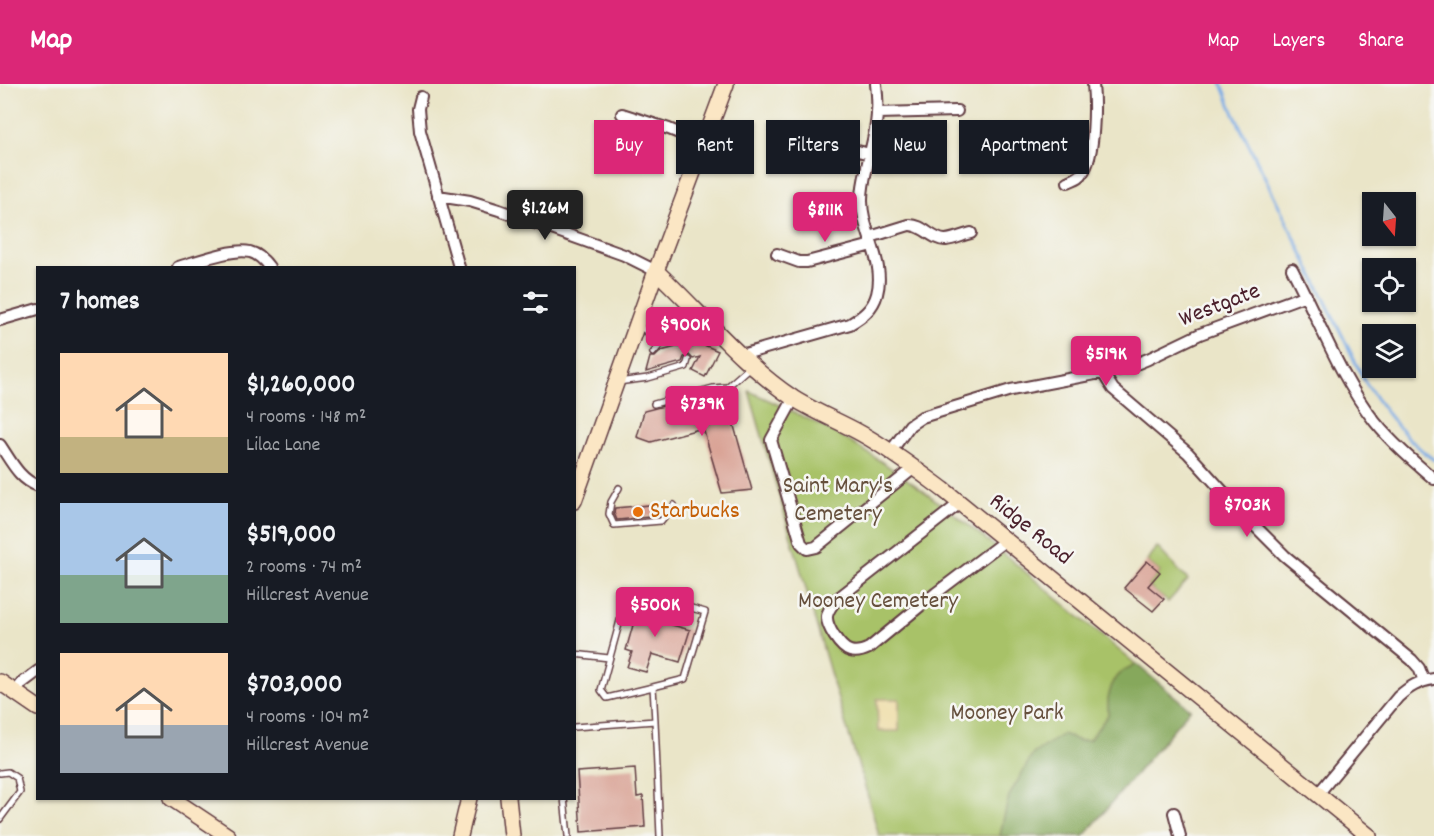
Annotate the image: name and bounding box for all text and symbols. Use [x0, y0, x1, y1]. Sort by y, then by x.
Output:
text: Map [30, 22, 72, 62]
text: Map [1208, 27, 1239, 57]
text: Layers [1272, 27, 1325, 57]
text: Share [1358, 27, 1404, 57]
chip: Buy [594, 120, 664, 174]
chip: Rent [676, 120, 754, 174]
chip: Filters [766, 120, 860, 174]
chip: New [872, 120, 947, 174]
chip: Apartment [959, 120, 1089, 174]
pin: $1.26M [496, 190, 594, 241]
pin: $811K [783, 192, 867, 243]
north arrow [1362, 192, 1416, 246]
map controls [1362, 192, 1416, 378]
text: $1.26M [521, 195, 569, 223]
text: $811K [807, 197, 843, 225]
button: locate [1362, 258, 1416, 312]
street label: Westgate [1174, 275, 1266, 337]
text: 7 homes [60, 284, 140, 321]
icon: filters [519, 286, 552, 319]
pin: $900K [643, 307, 727, 358]
text: $900K [660, 312, 710, 340]
button: layers [1362, 324, 1416, 378]
pin: $519K [1064, 336, 1148, 387]
text: $519K [1085, 341, 1127, 369]
text: $1,260,000 [246, 367, 356, 404]
icon: home [108, 377, 180, 449]
pin: $739K [660, 386, 744, 437]
text: $739K [679, 391, 725, 419]
text: 4 rooms · 148 m² [246, 404, 366, 432]
text: Lilac Lane [246, 432, 320, 460]
park label: Saint Mary's Cemetery [783, 470, 893, 532]
street label: Ridge Road [981, 486, 1079, 574]
pin: $703K [1205, 487, 1289, 538]
text: $703K [1224, 492, 1270, 520]
place label: Starbucks [650, 495, 740, 529]
marker: Starbucks [631, 505, 645, 519]
text: $519,000 [246, 517, 336, 554]
icon: home [108, 527, 180, 599]
text: 2 rooms · 74 m² [246, 554, 362, 582]
text: Hillcrest Avenue [246, 582, 369, 610]
park label: Mooney Cemetery [798, 585, 959, 619]
pin: $500K [613, 587, 697, 638]
text: $500K [630, 592, 680, 620]
text: $703,000 [246, 667, 342, 704]
icon: home [108, 677, 180, 749]
park label: Mooney Park [950, 697, 1064, 731]
text: 4 rooms · 104 m² [246, 704, 369, 732]
text: Hillcrest Avenue [246, 732, 369, 760]

